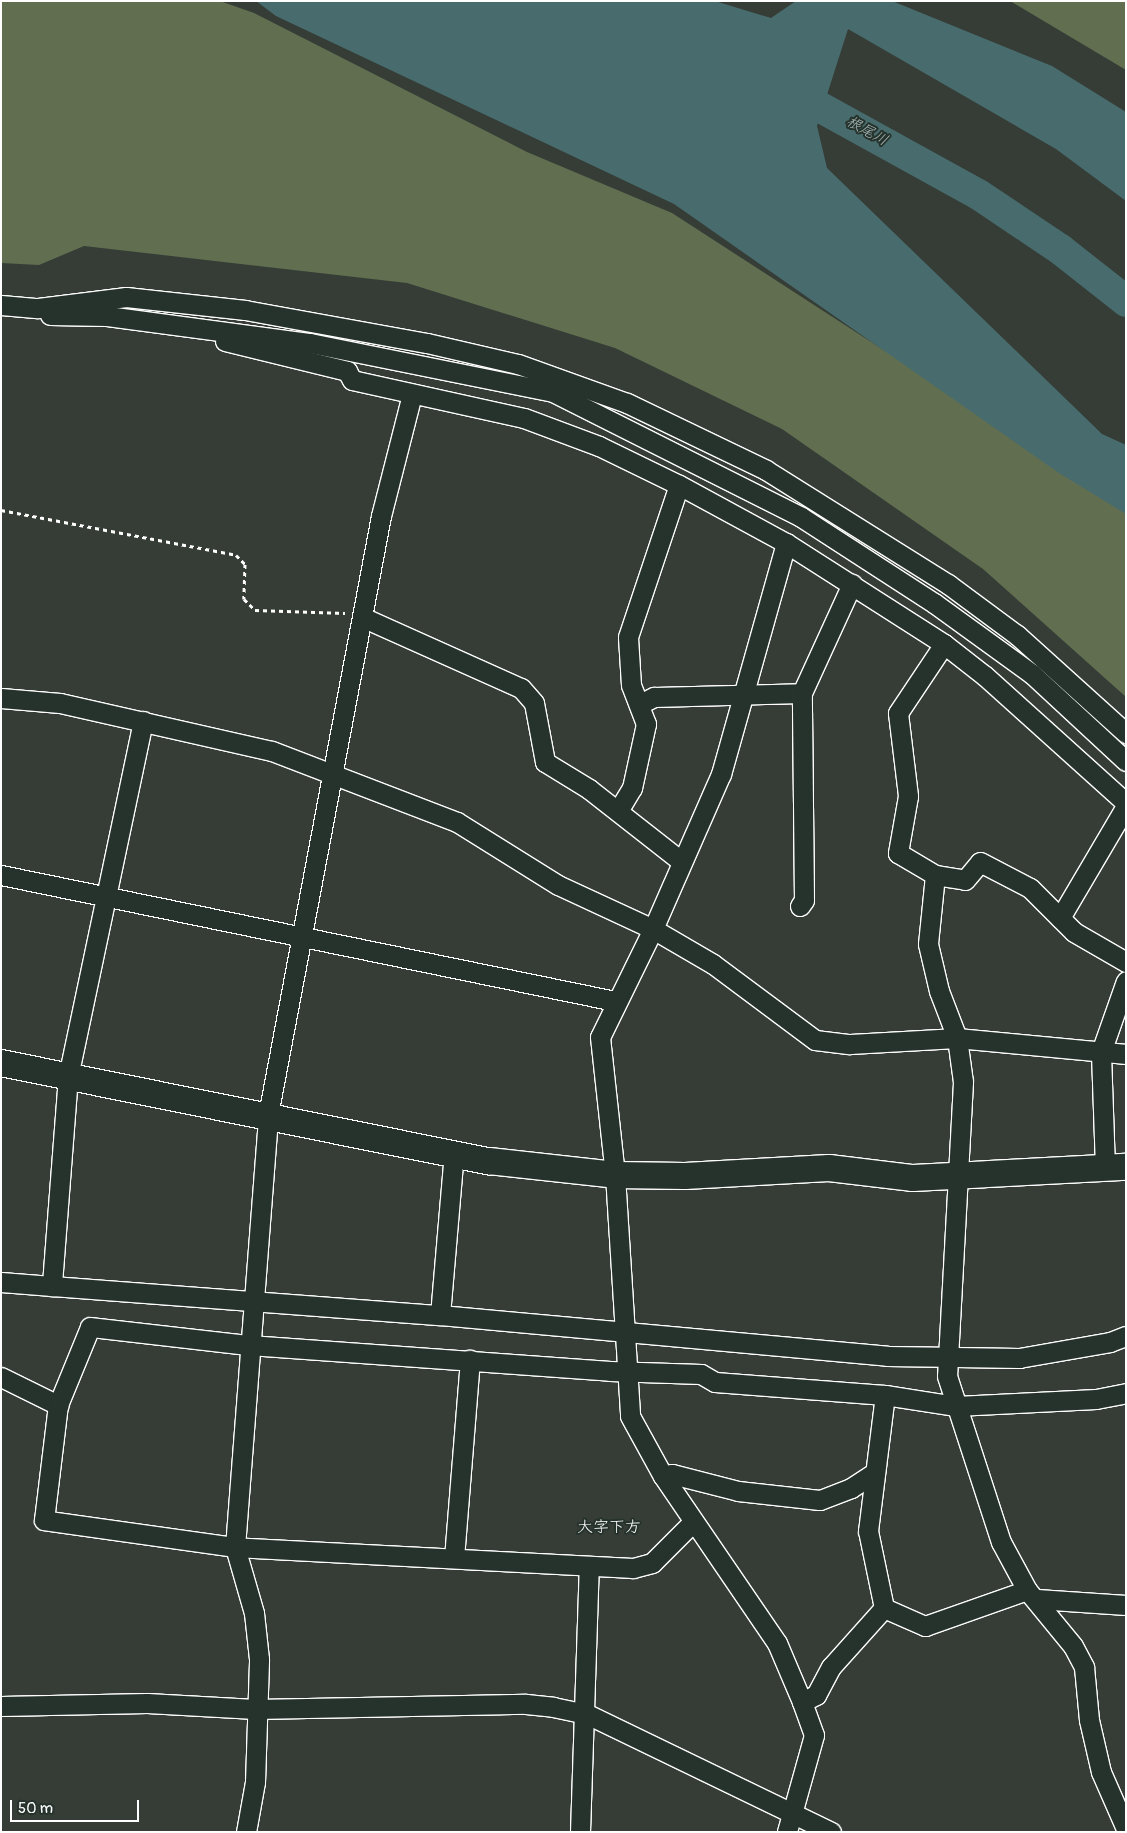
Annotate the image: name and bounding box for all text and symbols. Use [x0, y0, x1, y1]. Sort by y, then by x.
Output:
water label: 根尾川 [843, 112, 891, 150]
district label: 大字下方 [577, 1517, 641, 1537]
scale bar [12, 1790, 141, 1822]
text: 50 m [18, 1799, 53, 1818]

